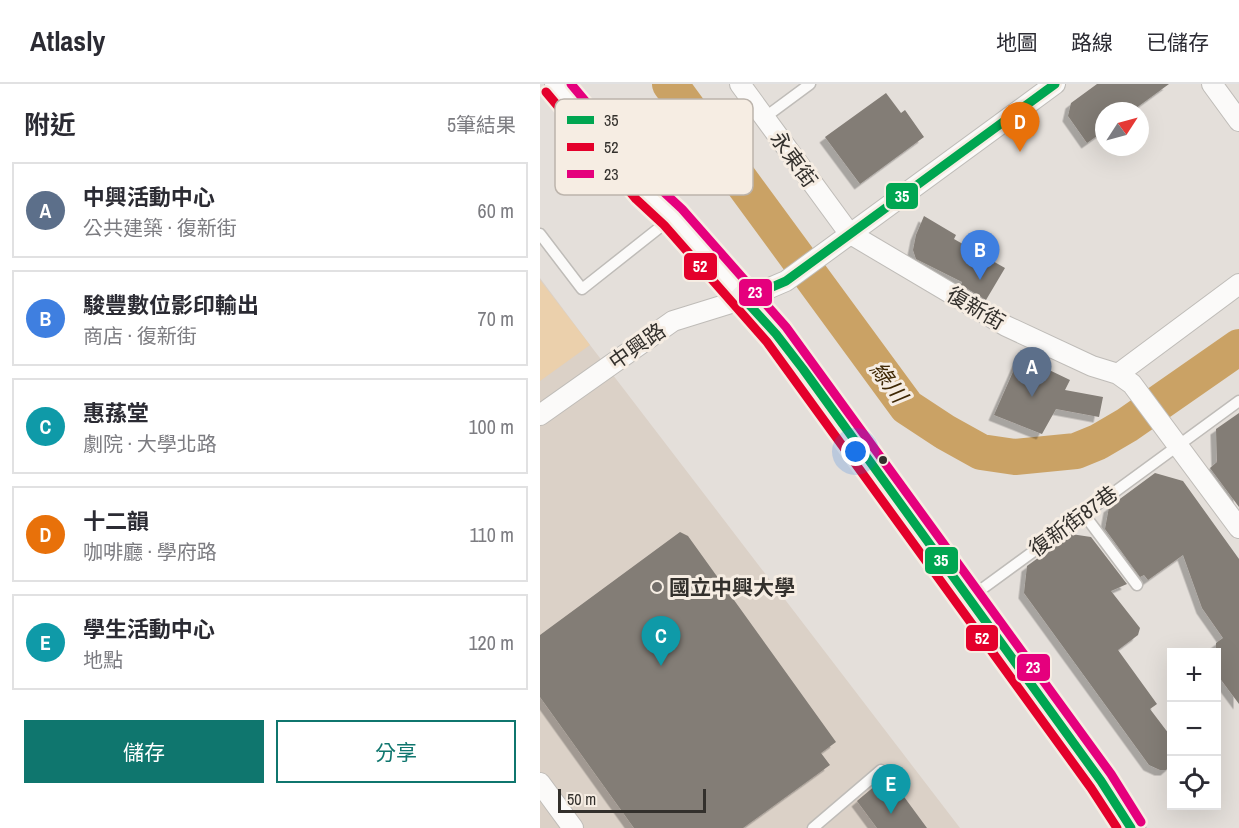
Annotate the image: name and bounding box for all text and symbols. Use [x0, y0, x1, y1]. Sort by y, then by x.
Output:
text: Atlasly [30, 22, 105, 60]
text: 地圖 [996, 28, 1038, 57]
text: 路線 [1071, 28, 1113, 57]
text: 已儲存 [1146, 28, 1209, 57]
legend [555, 99, 753, 195]
north arrow [1095, 102, 1149, 156]
pin: D [1000, 103, 1040, 152]
text: 附近 [24, 107, 76, 142]
text: 35 [604, 109, 619, 131]
text: 5筆結果 [447, 111, 516, 138]
street label: 永東街 [764, 125, 824, 193]
text: 52 [604, 136, 619, 158]
text: 23 [604, 163, 619, 185]
text: 中興活動中心 [83, 182, 215, 212]
line badge: 35 [885, 182, 919, 210]
text: 35 [895, 185, 909, 207]
text: A [40, 197, 51, 224]
text: 60 m [478, 197, 514, 224]
text: 公共建築 · 復新街 [83, 214, 237, 241]
pin: B [960, 230, 1000, 280]
line badge: 52 [683, 252, 718, 281]
text: 52 [693, 255, 707, 277]
line badge: 23 [738, 278, 773, 307]
street label: 復新街 [941, 280, 1011, 336]
text: 23 [748, 281, 762, 303]
text: 駿豐數位影印輸出 [83, 290, 259, 320]
text: B [40, 305, 51, 332]
text: 70 m [478, 305, 514, 332]
street label: 中興路 [603, 316, 671, 376]
text: 商店 · 復新街 [83, 322, 197, 349]
pin: A [1012, 348, 1052, 397]
water label: 綠川 [864, 355, 915, 410]
text: 惠蓀堂 [83, 398, 149, 428]
text: C [40, 413, 51, 440]
text: 100 m [468, 413, 514, 440]
text: 劇院 · 大學北路 [83, 430, 217, 457]
your location [841, 437, 870, 466]
unlabelled marker [877, 454, 889, 466]
street label: 復新街87巷 [1023, 479, 1123, 563]
text: 十二韻 [83, 506, 149, 536]
text: D [40, 521, 51, 548]
text: 110 m [470, 521, 514, 548]
text: 咖啡廳 · 學府路 [83, 538, 217, 565]
line badge: 35 [924, 546, 959, 575]
text: 35 [934, 549, 948, 571]
place label: 國立中興大學 [669, 573, 795, 602]
marker: 國立中興大學 [650, 580, 664, 594]
text: 學生活動中心 [83, 614, 215, 644]
pin: C [642, 616, 680, 666]
line badge: 52 [965, 624, 999, 652]
text: 52 [975, 627, 989, 649]
text: E [40, 629, 51, 656]
text: 120 m [468, 629, 514, 656]
text: 地點 [83, 646, 123, 673]
map controls [1167, 648, 1221, 810]
button: + [1167, 648, 1221, 702]
line badge: 23 [1016, 653, 1051, 682]
text: 23 [1026, 656, 1040, 678]
button: − [1167, 702, 1221, 756]
button: 儲存 [24, 720, 264, 783]
button: 分享 [276, 720, 516, 783]
button: locate [1167, 756, 1221, 810]
pin: E [872, 764, 910, 814]
scale bar [558, 786, 706, 814]
text: 50 m [567, 788, 596, 810]

